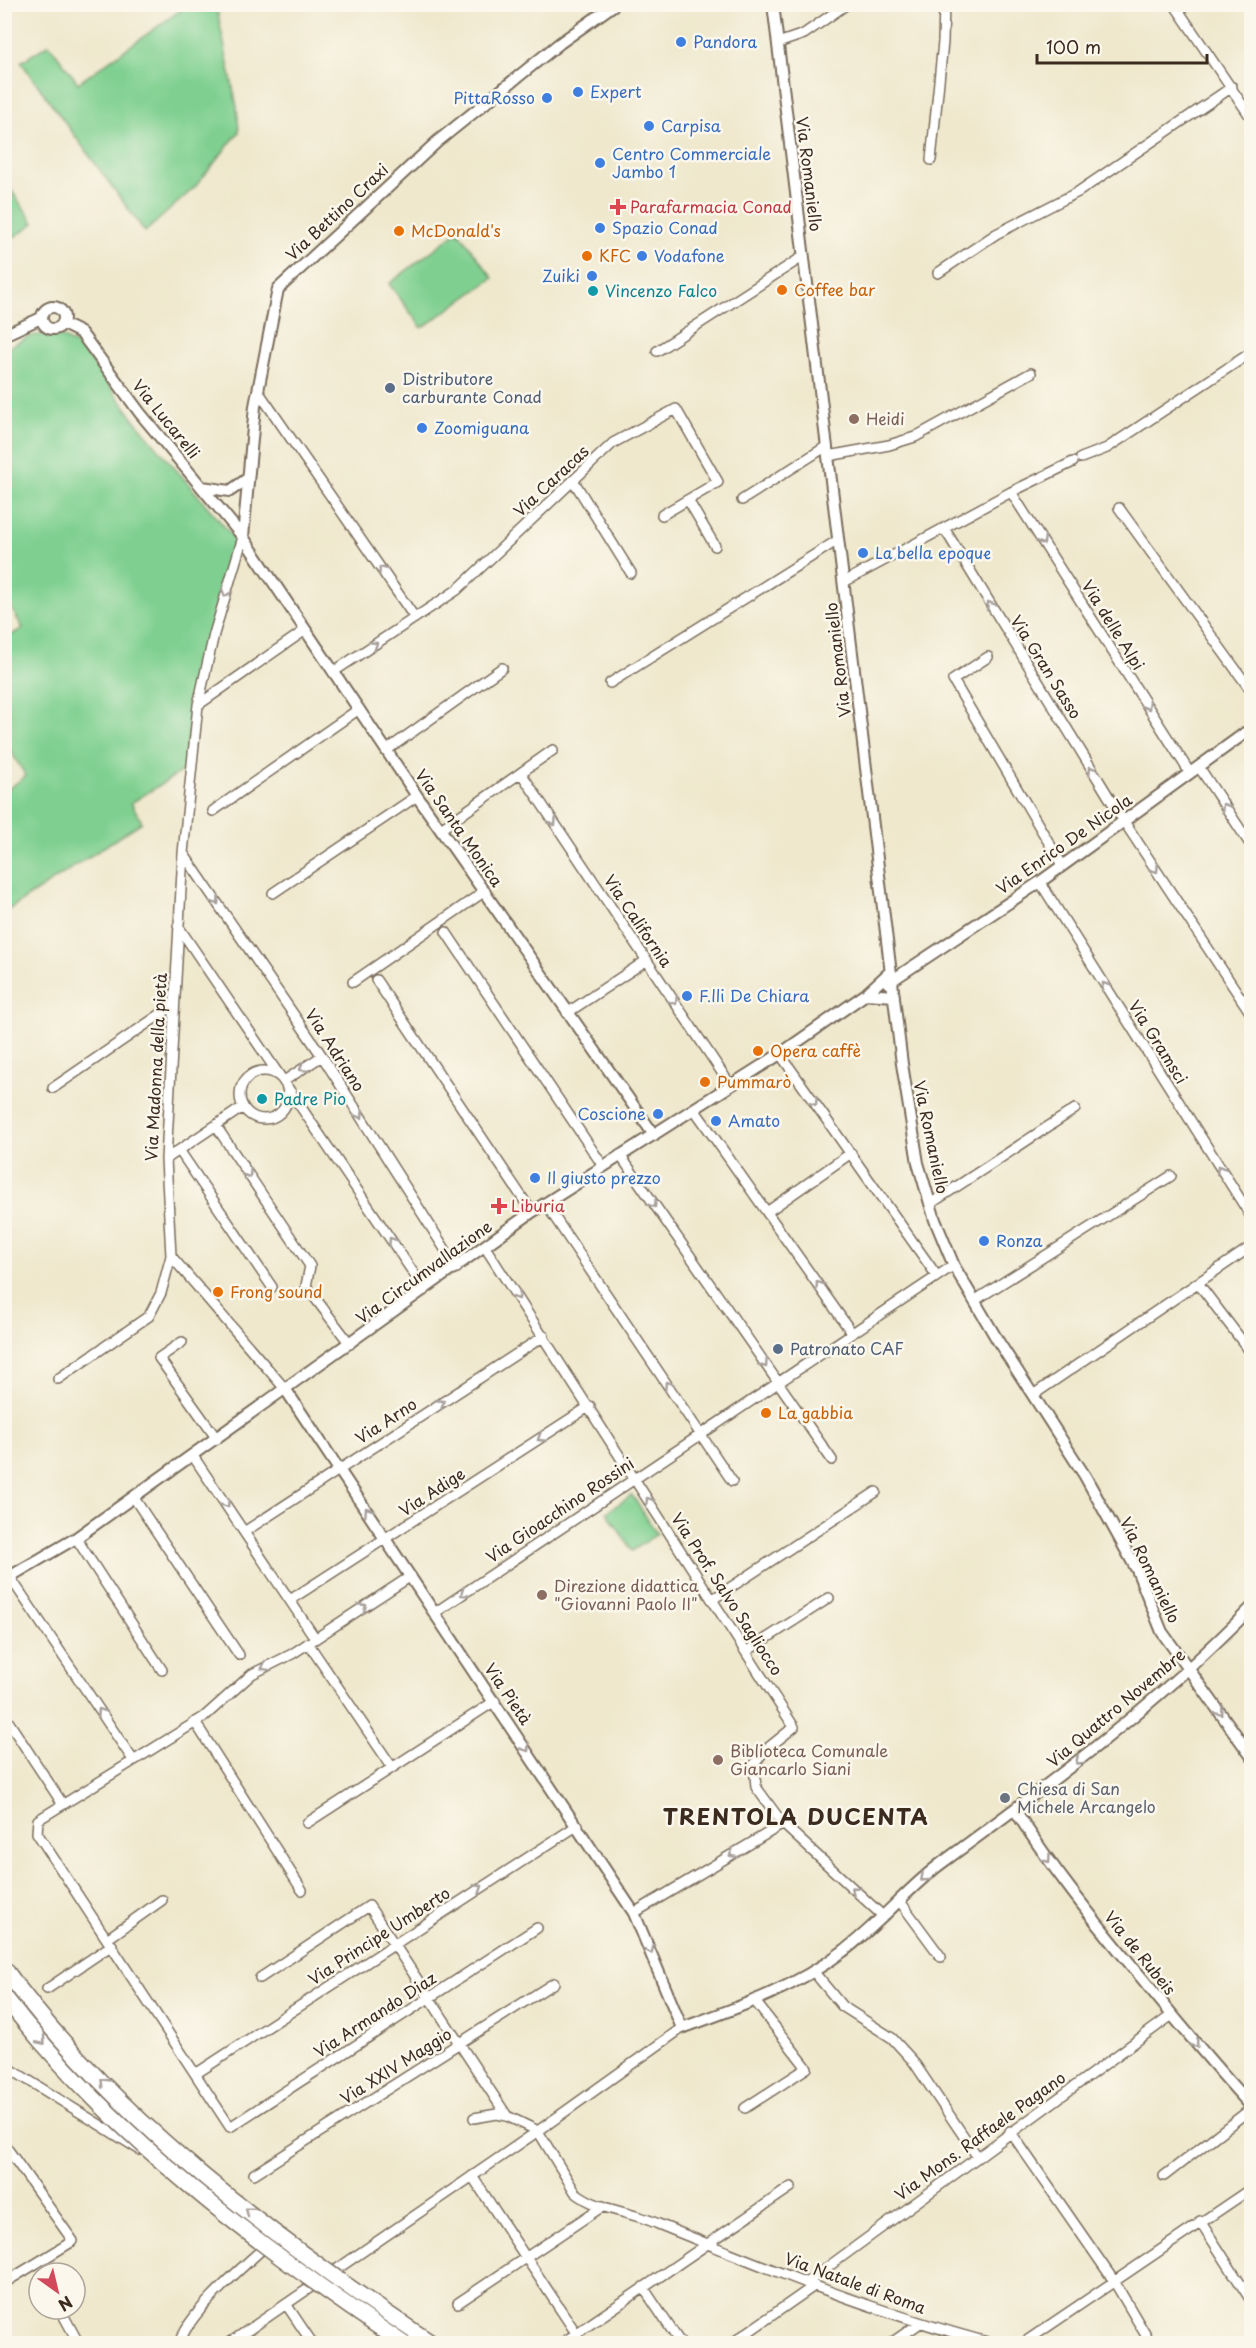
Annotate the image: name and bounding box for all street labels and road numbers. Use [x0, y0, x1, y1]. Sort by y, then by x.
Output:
street label: Via Romaniello [791, 115, 829, 233]
street label: Via Bettino Craxi [280, 157, 393, 265]
street label: Via Lucarelli [127, 374, 206, 463]
street label: Via Caracas [507, 439, 593, 522]
street label: Via delle Alpi [1077, 575, 1151, 674]
street label: Via Romaniello [818, 601, 856, 719]
street label: Via Gran Sasso [1005, 610, 1088, 723]
street label: Via Santa Monica [410, 764, 510, 892]
street label: Via Enrico De Nicola [991, 787, 1136, 899]
street label: Via California [599, 869, 679, 972]
street label: Via Madonna della pietà [138, 972, 172, 1162]
street label: Via Gramsci [1124, 995, 1194, 1088]
street label: Via Adriano [300, 1003, 372, 1096]
street label: Via Romaniello [908, 1078, 956, 1196]
street label: Via Circumvallazione [350, 1214, 496, 1329]
street label: Via Arno [350, 1391, 421, 1449]
street label: Via Gioacchino Rossini [481, 1451, 638, 1568]
street label: Via Adige [394, 1461, 469, 1522]
street label: Via Prof. Salvo Sagliocco [666, 1507, 790, 1680]
street label: Via Romaniello [1115, 1513, 1187, 1627]
street label: Via Quattro Novembre [1041, 1642, 1190, 1772]
street label: Via Pietà [479, 1658, 538, 1729]
street label: Via Principe Umberto [303, 1880, 454, 1990]
street label: Via de Rubeis [1099, 1905, 1182, 2000]
street label: Via Armando Diaz [309, 1965, 441, 2063]
street label: Via XXIV Maggio [335, 2021, 456, 2109]
street label: Via Mons. Raffaele Pagano [889, 2065, 1070, 2205]
street label: Via Natale di Roma [781, 2245, 930, 2319]

